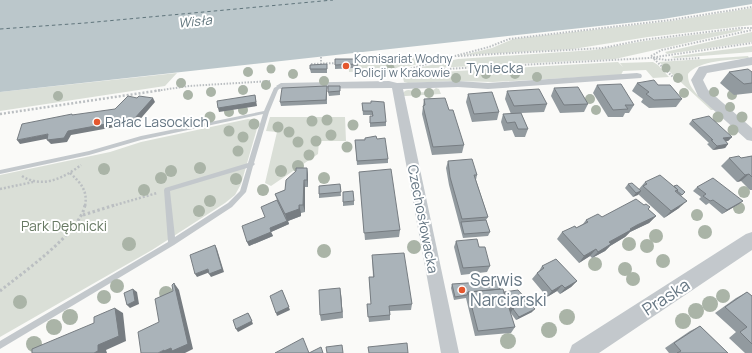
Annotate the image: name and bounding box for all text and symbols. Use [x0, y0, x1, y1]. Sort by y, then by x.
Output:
water label: Wisła [177, 10, 213, 32]
place label: Komisariat Wodny Policji w Krakowie [354, 50, 453, 81]
street label: Tyniecka [467, 58, 524, 77]
marker: Komisariat Wodny Policji w Krakowie [341, 61, 351, 71]
place label: Pałac Lasockich [105, 112, 209, 131]
marker: Pałac Lasockich [92, 117, 102, 127]
street label: Czechosłowacka [404, 163, 443, 275]
park label: Park Dębnicki [21, 216, 107, 235]
place label: Serwis Narciarski [470, 268, 547, 311]
street label: Praska [638, 273, 694, 320]
marker: Serwis Narciarski [457, 285, 467, 295]

